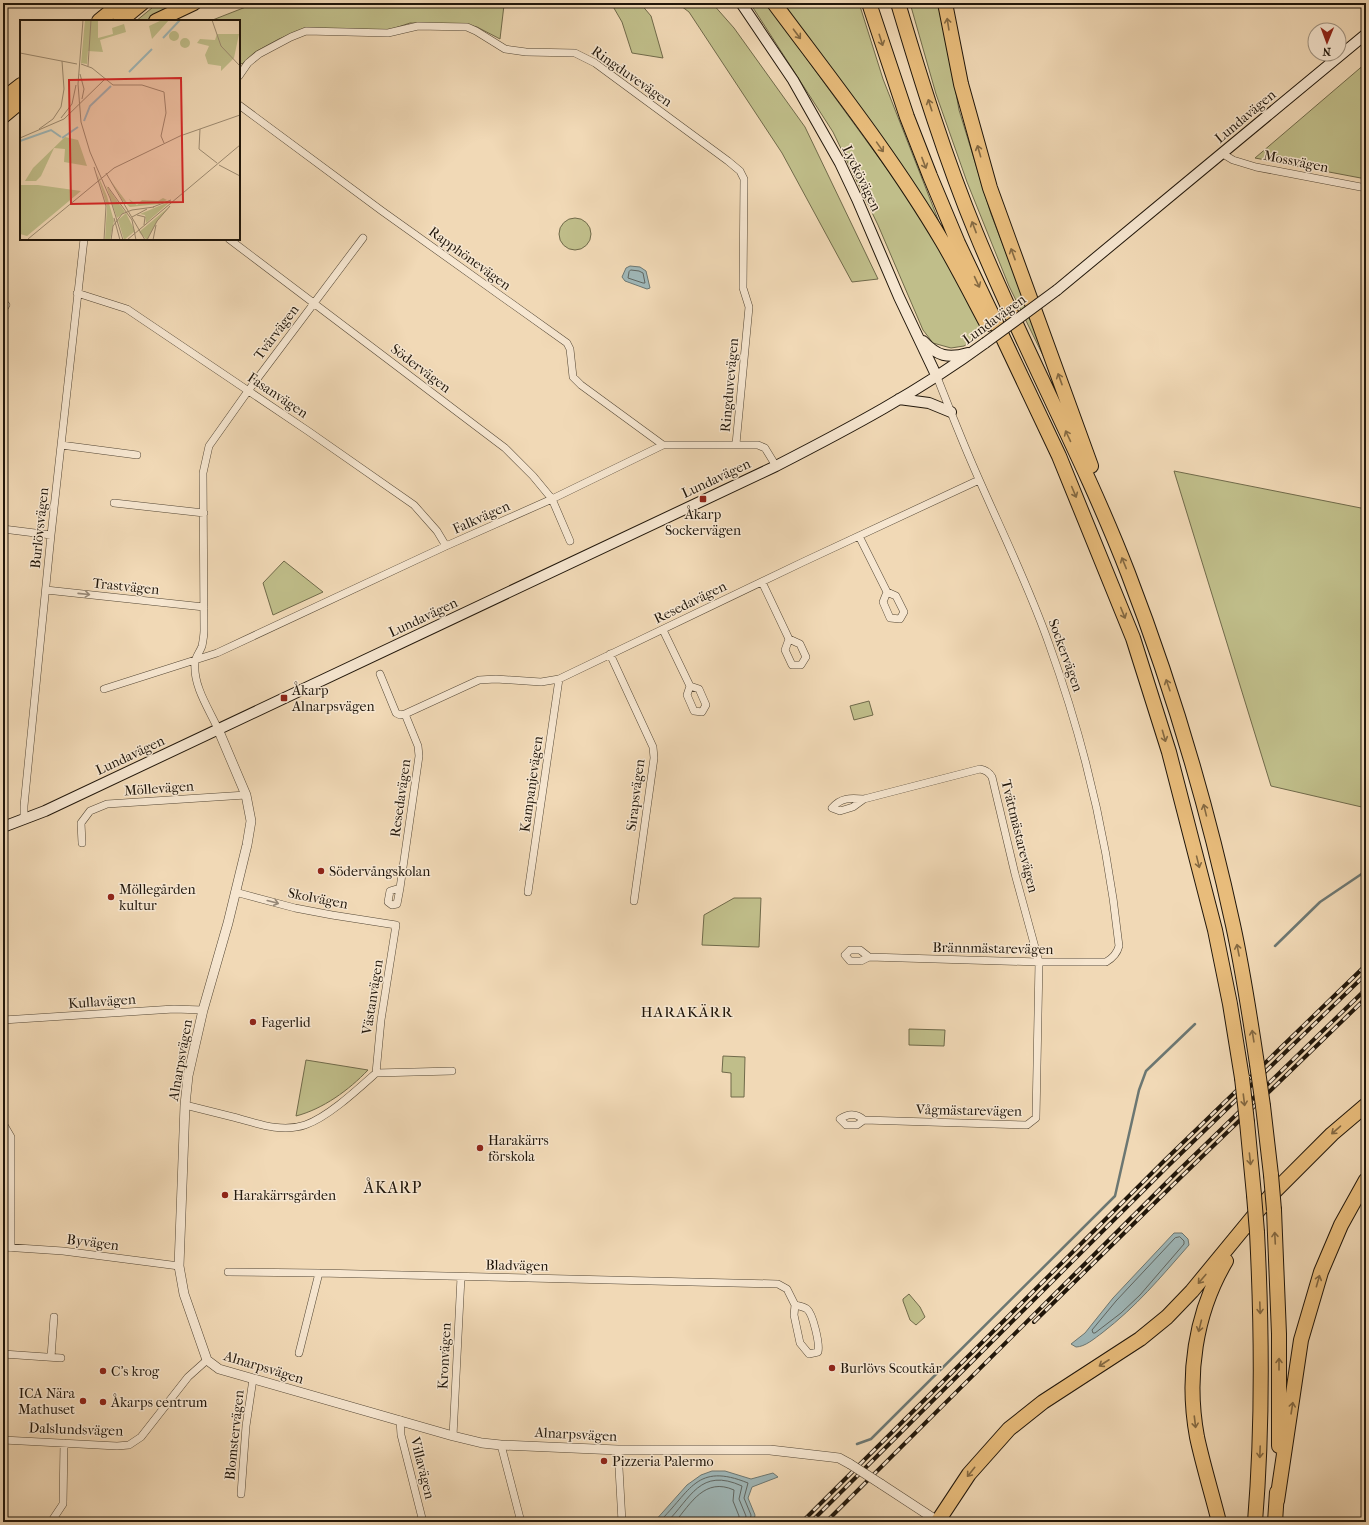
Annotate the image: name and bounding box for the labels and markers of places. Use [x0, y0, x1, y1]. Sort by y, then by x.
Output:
marker: Åkarp Sockervägen [698, 494, 708, 504]
place label: Åkarp Sockervägen [665, 505, 741, 539]
place label: Åkarp Alnarpsvägen [291, 681, 375, 715]
marker: Åkarp Alnarpsvägen [279, 693, 289, 703]
place label: Södervångskolan [329, 863, 430, 880]
marker: Södervångskolan [316, 866, 326, 876]
place label: Möllegården kultur [119, 881, 196, 914]
marker: Möllegården kultur [106, 892, 116, 902]
place label: Fagerlid [261, 1014, 311, 1031]
marker: Fagerlid [248, 1017, 258, 1027]
place label: Harakärrs förskola [488, 1132, 549, 1165]
marker: Harakärrs förskola [475, 1143, 485, 1153]
place label: Harakärrsgården [233, 1187, 336, 1204]
marker: Harakärrsgården [220, 1190, 230, 1200]
place label: Burlövs Scoutkår [840, 1360, 942, 1377]
place label: C's krog [111, 1363, 160, 1380]
marker: Burlövs Scoutkår [827, 1363, 837, 1373]
marker: C's krog [98, 1366, 108, 1376]
place label: ICA Nära Mathuset [18, 1385, 76, 1418]
place label: Åkarps centrum [110, 1393, 208, 1411]
marker: ICA Nära Mathuset [78, 1396, 88, 1406]
marker: Åkarps centrum [98, 1397, 108, 1407]
place label: Pizzeria Palermo [612, 1453, 714, 1470]
marker: Pizzeria Palermo [599, 1456, 609, 1466]

